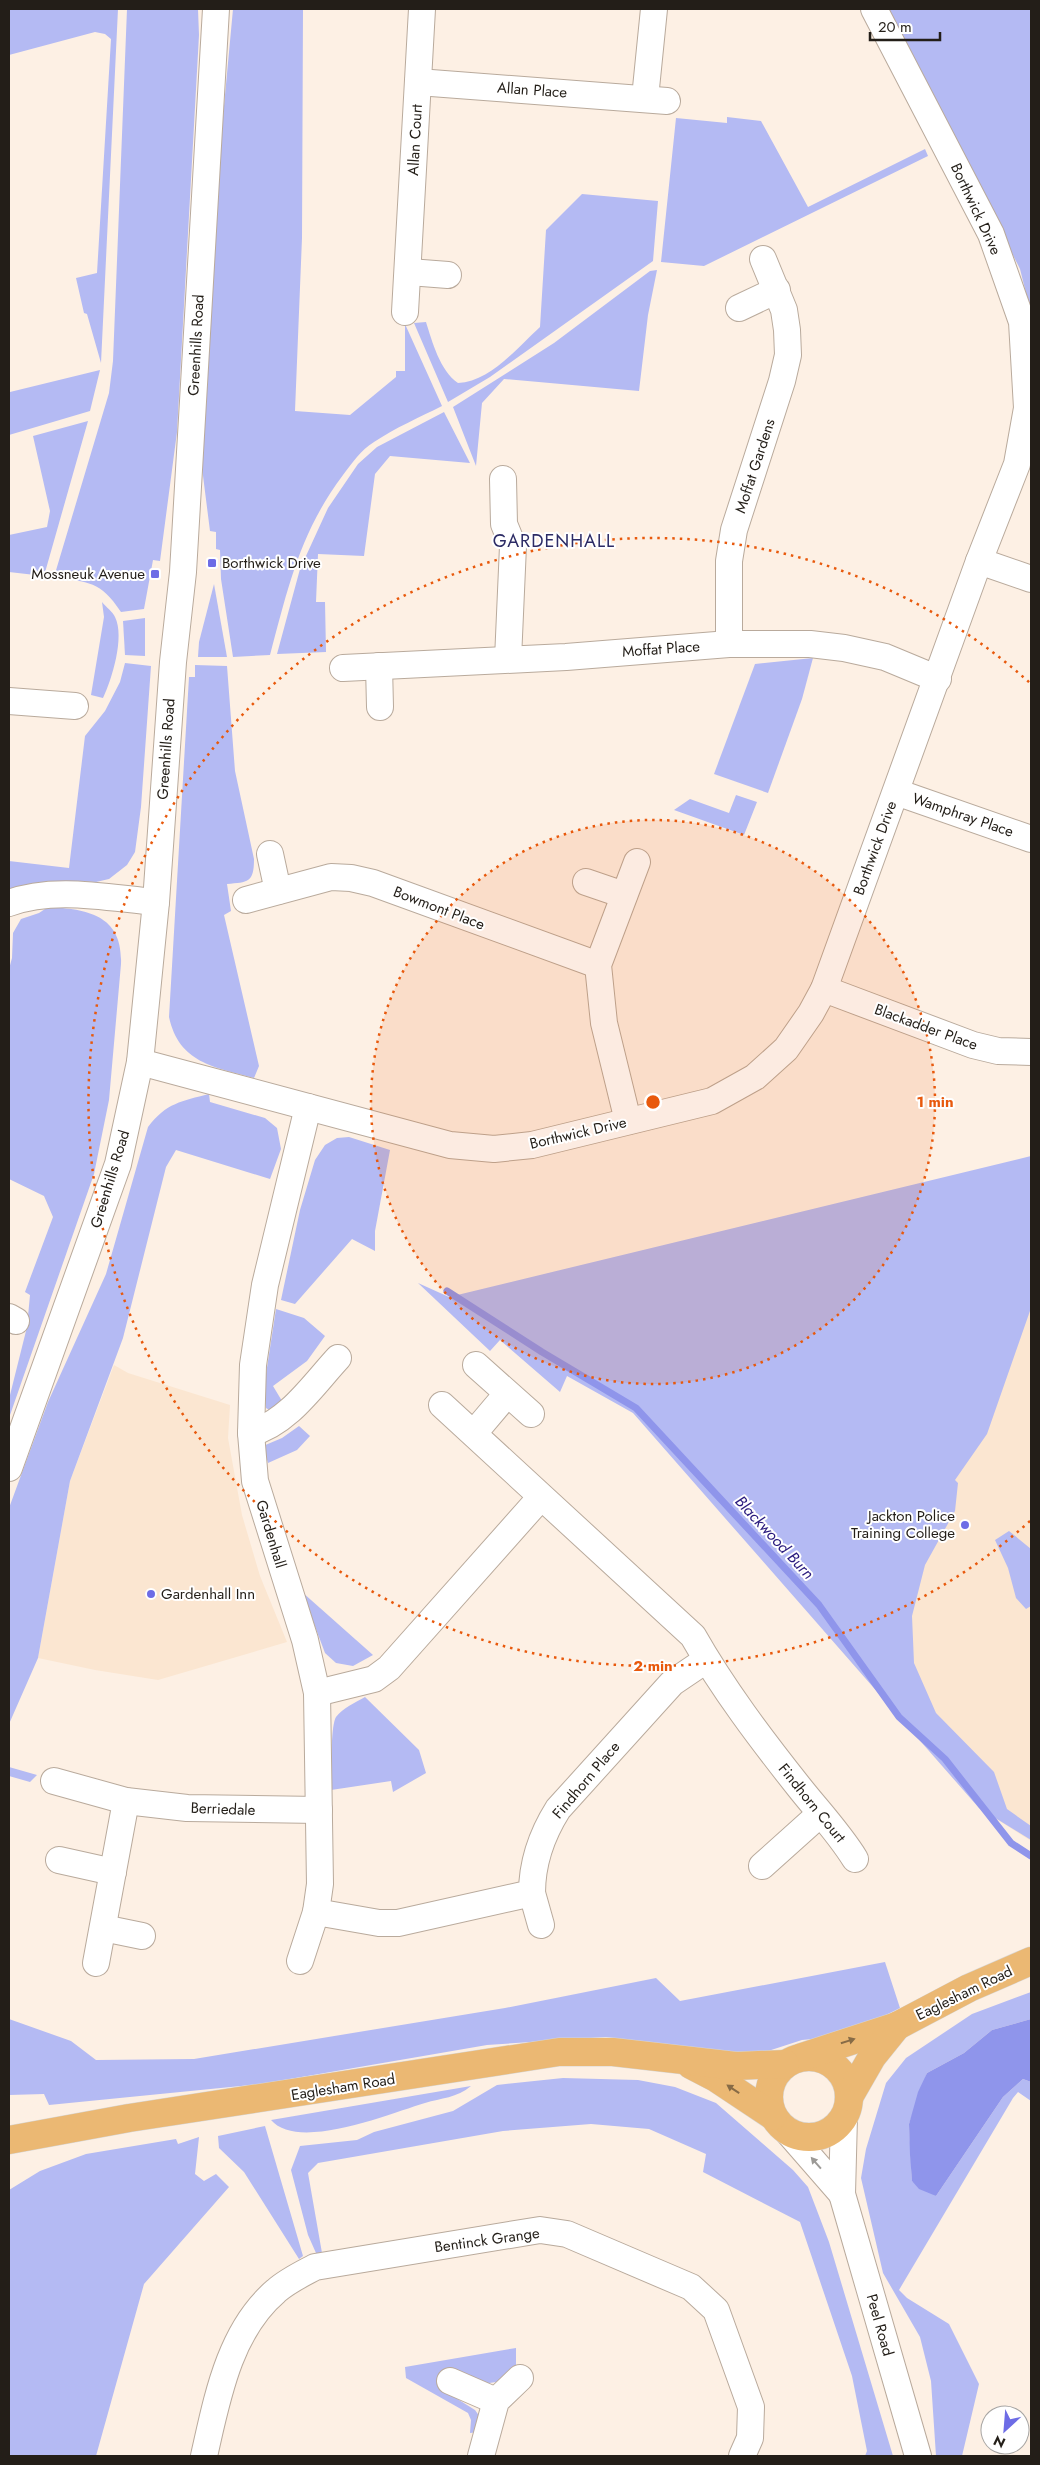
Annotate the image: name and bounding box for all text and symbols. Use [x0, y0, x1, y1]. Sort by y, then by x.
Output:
scale bar [870, 10, 940, 42]
text: 20 m [878, 16, 912, 38]
street label: Allan Place [496, 77, 568, 103]
street label: Allan Court [402, 103, 428, 176]
street label: Borthwick Drive [945, 160, 1007, 259]
street label: Greenhills Road [182, 294, 210, 396]
street label: Moffat Gardens [729, 416, 781, 516]
district label: GARDENHALL [493, 528, 615, 554]
place label: Borthwick Drive [222, 552, 321, 574]
marker: Borthwick Drive [206, 557, 218, 569]
place label: Mossneuk Avenue [31, 563, 145, 585]
marker: Mossneuk Avenue [149, 568, 161, 580]
street label: Moffat Place [621, 635, 701, 663]
street label: Greenhills Road [151, 698, 181, 800]
street label: Wamphray Place [909, 787, 1017, 843]
street label: Borthwick Drive [848, 798, 902, 898]
street label: Bowmont Place [390, 880, 488, 936]
street label: Blackadder Place [871, 998, 981, 1056]
text: 1 min [916, 1091, 954, 1113]
centre of rings [644, 1093, 662, 1111]
street label: Borthwick Drive [527, 1111, 629, 1155]
street label: Greenhills Road [85, 1127, 135, 1231]
water label: Blackwood Burn [730, 1490, 819, 1584]
street label: Gardenhall [250, 1497, 292, 1571]
place label: Jackton Police Training College [851, 1505, 955, 1544]
marker: Jackton Police Training College [959, 1519, 971, 1531]
place label: Gardenhall Inn [161, 1583, 255, 1605]
marker: Gardenhall Inn [145, 1588, 157, 1600]
text: 2 min [633, 1655, 673, 1677]
street label: Findhorn Place [547, 1736, 625, 1824]
street label: Findhorn Court [773, 1759, 851, 1848]
street label: Berriedale [190, 1797, 256, 1821]
street label: Eaglesham Road [912, 1960, 1016, 2026]
one-way arrow [841, 2037, 856, 2045]
street label: Eaglesham Road [289, 2068, 397, 2106]
one-way arrow [726, 2084, 739, 2094]
one-way arrow [810, 2157, 822, 2169]
street label: Bentinck Grange [433, 2222, 541, 2258]
street label: Peel Road [861, 2291, 899, 2359]
north arrow [980, 2405, 1030, 2455]
text: N [990, 2430, 1009, 2453]

